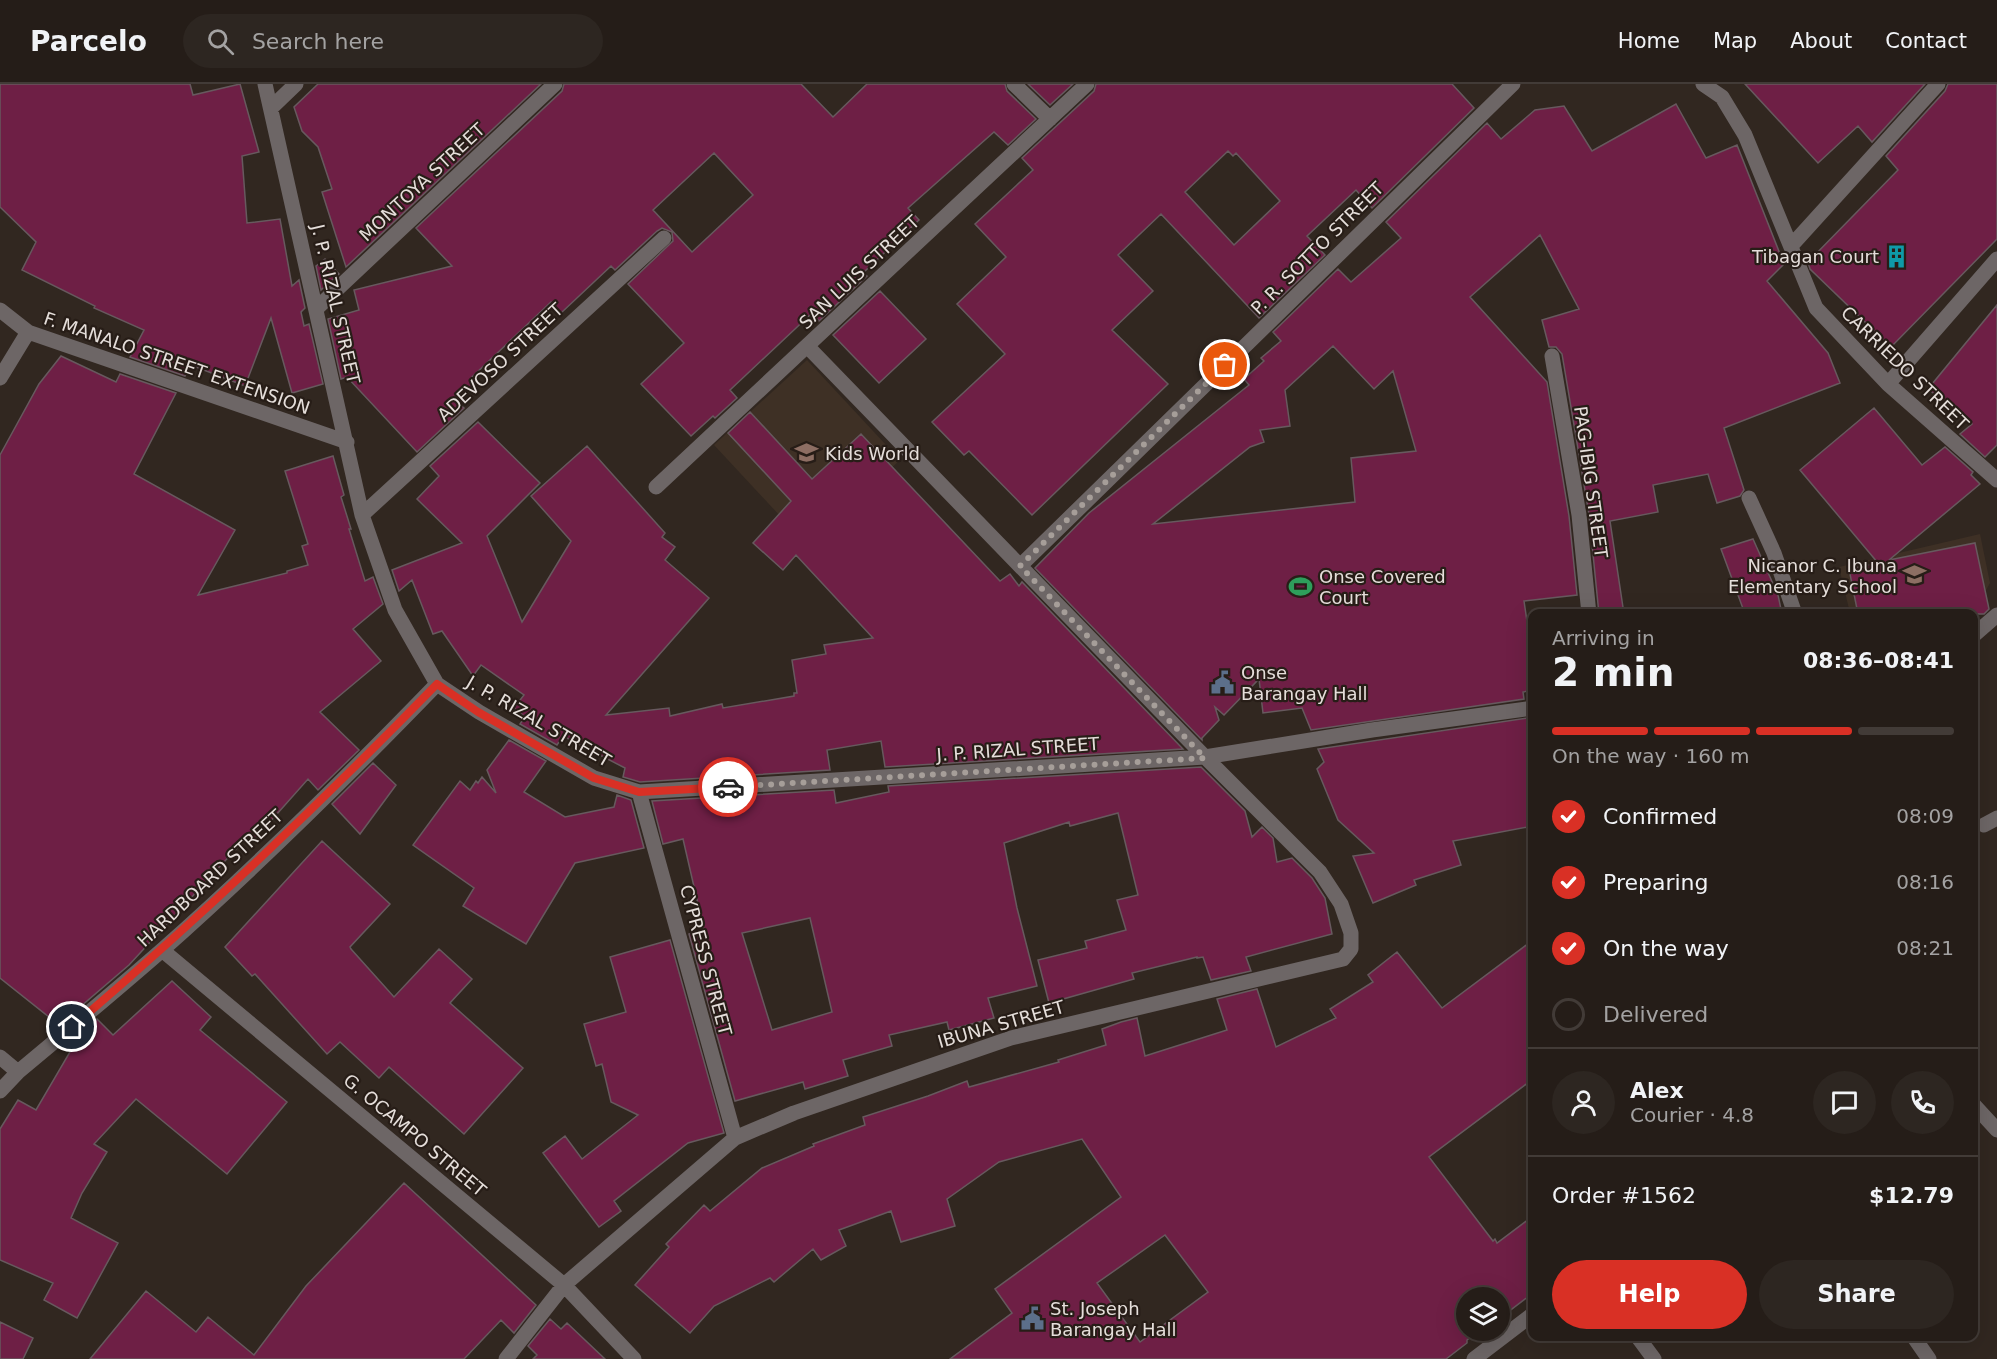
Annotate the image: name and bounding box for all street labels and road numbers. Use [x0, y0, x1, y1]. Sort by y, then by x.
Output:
street label: MONTOYA STREET [355, 118, 490, 245]
street label: P. R. SOTTO STREET [1246, 177, 1388, 319]
street label: SAN LUIS STREET [795, 210, 924, 333]
street label: J. P. RIZAL STREET [307, 221, 365, 387]
street label: ADEVOSO STREET [433, 298, 568, 426]
street label: CARRIEDO STREET [1837, 302, 1974, 435]
street label: F. MANALO STREET EXTENSION [41, 308, 313, 418]
street label: PAG-IBIG STREET [1570, 405, 1612, 560]
street label: J. P. RIZAL STREET [462, 671, 616, 771]
street label: J. P. RIZAL STREET [935, 733, 1101, 765]
street label: HARDBOARD STREET [133, 804, 288, 951]
street label: CYPRESS STREET [676, 882, 736, 1039]
street label: IBUNA STREET [935, 996, 1068, 1052]
street label: G. OCAMPO STREET [340, 1069, 491, 1201]

